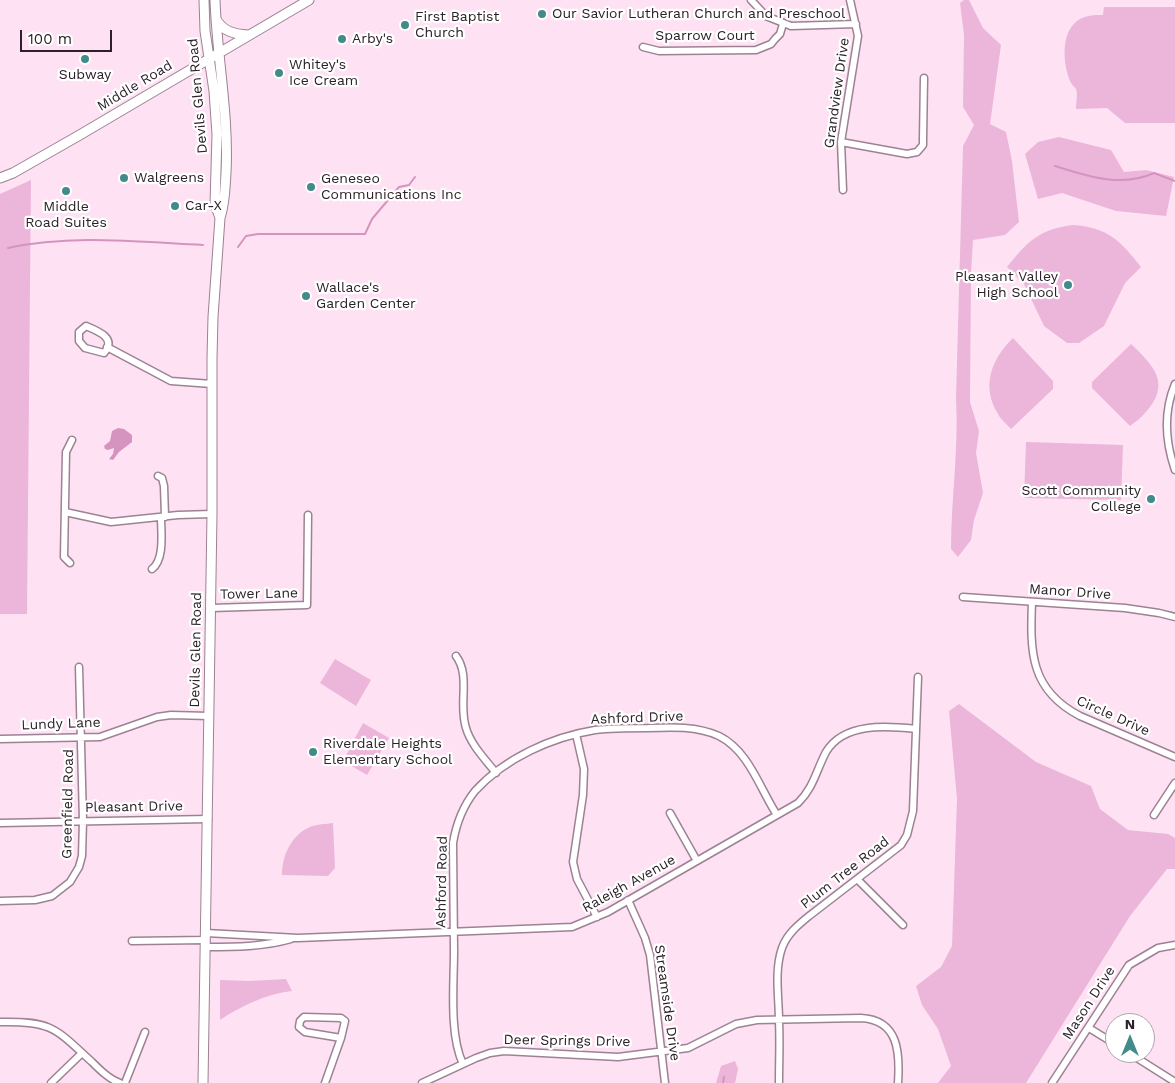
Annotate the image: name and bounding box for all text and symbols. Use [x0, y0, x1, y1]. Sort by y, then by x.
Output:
place label: Our Savior Lutheran Church and Preschool [552, 6, 845, 22]
marker: Our Savior Lutheran Church and Preschool [536, 8, 548, 20]
place label: First Baptist Church [415, 9, 499, 41]
marker: First Baptist Church [399, 19, 411, 31]
scale bar [22, 20, 115, 52]
street label: Sparrow Court [655, 28, 755, 44]
text: 100 m [28, 30, 72, 48]
place label: Arby's [352, 31, 393, 47]
marker: Arby's [336, 33, 348, 45]
street label: Grandview Drive [821, 37, 853, 149]
street label: Devils Glen Road [185, 38, 211, 154]
marker: Subway [79, 53, 91, 65]
street label: Middle Road [94, 57, 176, 115]
place label: Whitey's Ice Cream [289, 57, 358, 90]
place label: Subway [59, 67, 111, 83]
marker: Whitey's Ice Cream [273, 67, 285, 79]
place label: Walgreens [134, 170, 204, 186]
place label: Geneseo Communications Inc [321, 171, 462, 203]
marker: Walgreens [118, 172, 130, 184]
marker: Geneseo Communications Inc [305, 181, 317, 193]
marker: Middle Road Suites [60, 185, 72, 197]
place label: Car-X [185, 198, 222, 214]
place label: Middle Road Suites [25, 199, 107, 232]
marker: Car-X [169, 200, 181, 212]
place label: Pleasant Valley High School [955, 269, 1058, 302]
marker: Pleasant Valley High School [1062, 279, 1074, 291]
place label: Wallace's Garden Center [316, 280, 416, 312]
marker: Wallace's Garden Center [300, 290, 312, 302]
place label: Scott Community College [1021, 483, 1141, 516]
marker: Scott Community College [1145, 493, 1157, 505]
street label: Manor Drive [1028, 581, 1112, 603]
street label: Tower Lane [220, 585, 298, 603]
street label: Devils Glen Road [187, 592, 205, 708]
street label: Circle Drive [1074, 692, 1152, 740]
street label: Ashford Drive [590, 708, 684, 728]
street label: Lundy Lane [21, 714, 101, 734]
place label: Riverdale Heights Elementary School [323, 736, 452, 769]
marker: Riverdale Heights Elementary School [307, 746, 319, 758]
street label: Greenfield Road [59, 749, 77, 859]
street label: Pleasant Drive [85, 798, 183, 816]
street label: Plum Tree Road [797, 833, 893, 913]
street label: Ashford Road [433, 836, 451, 928]
street label: Raleigh Avenue [580, 852, 678, 916]
street label: Streamside Drive [651, 944, 683, 1062]
street label: Mason Drive [1059, 963, 1119, 1043]
north arrow [1105, 1013, 1155, 1063]
text: N [1125, 1016, 1135, 1032]
street label: Deer Springs Drive [503, 1031, 631, 1051]

